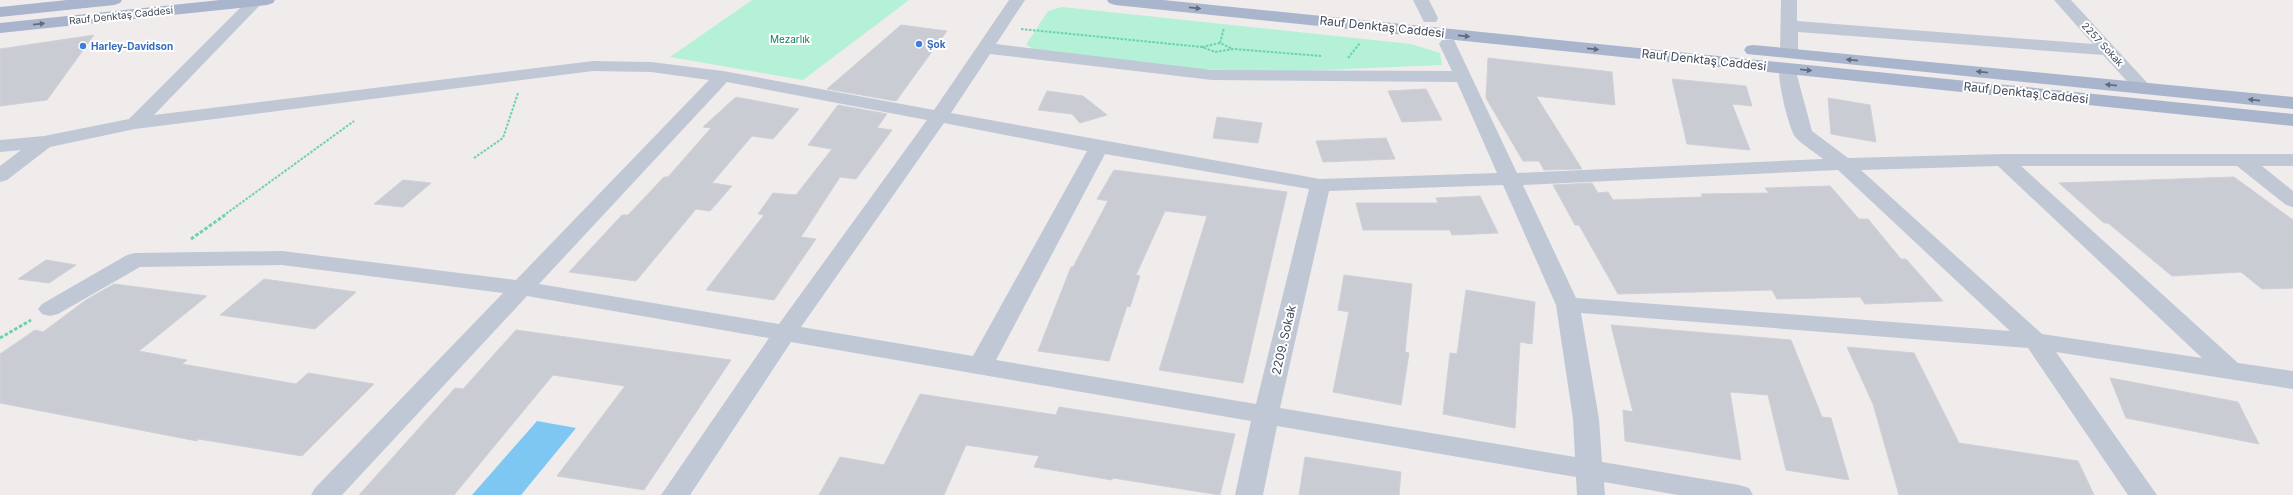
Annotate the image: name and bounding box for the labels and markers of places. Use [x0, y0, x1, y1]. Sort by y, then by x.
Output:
place label: Şok [927, 38, 946, 50]
marker: Şok [914, 39, 924, 49]
place label: Harley-Davidson [91, 40, 173, 53]
marker: Harley-Davidson [78, 41, 88, 51]

